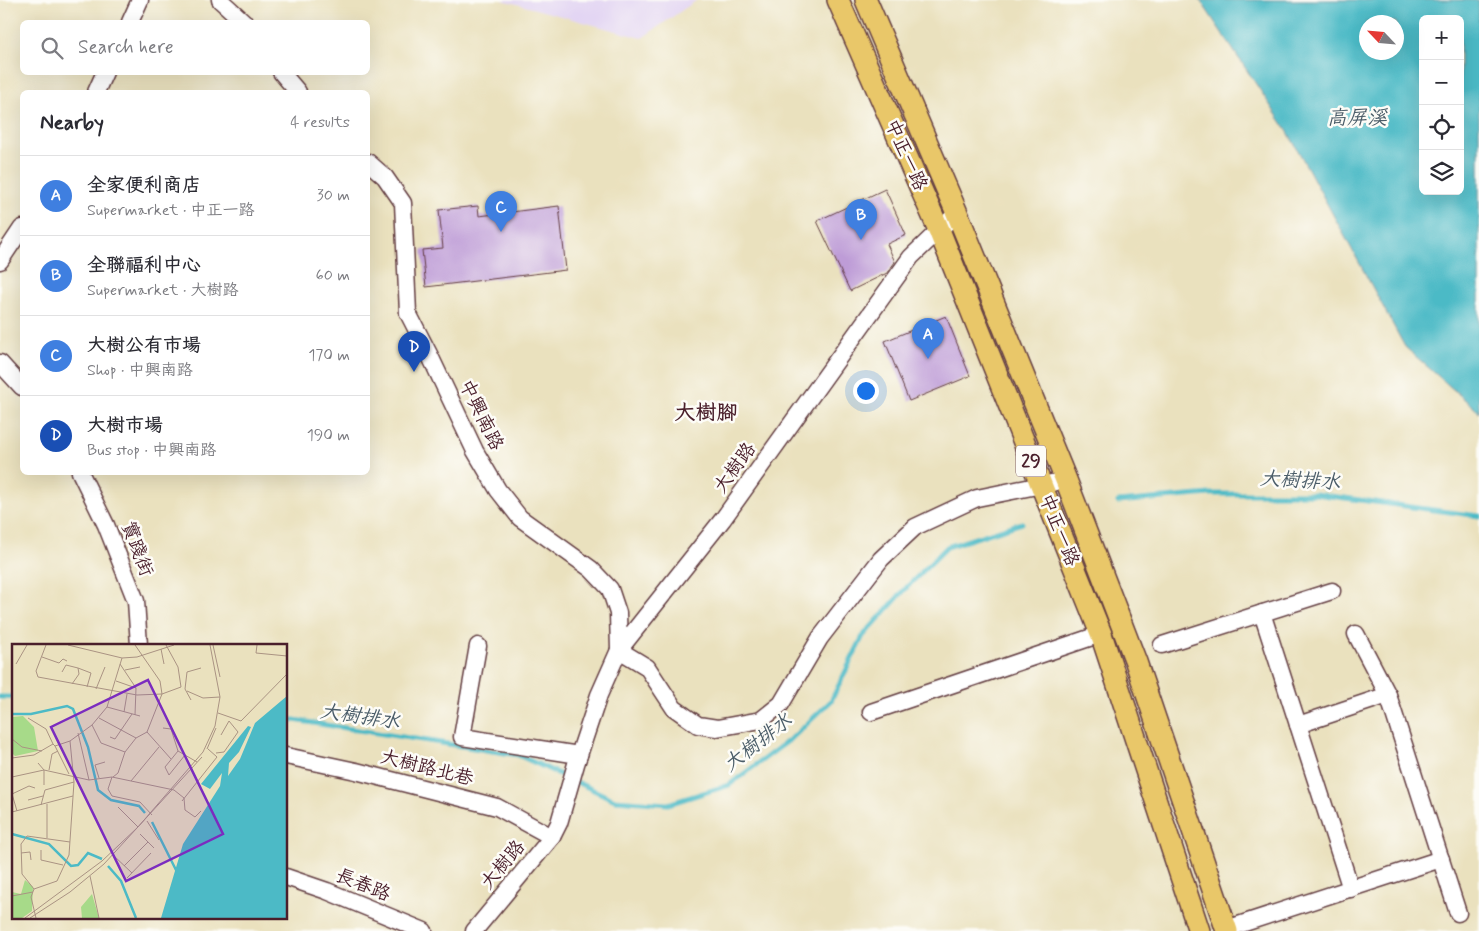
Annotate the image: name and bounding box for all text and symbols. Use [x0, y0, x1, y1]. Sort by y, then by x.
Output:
north arrow [1359, 15, 1404, 60]
map controls [1419, 15, 1464, 195]
button: + [1419, 15, 1464, 60]
search box [20, 20, 370, 75]
icon: search [38, 34, 66, 62]
text: Search here [78, 35, 174, 60]
button: − [1419, 60, 1464, 105]
water label: 高屏溪 [1327, 105, 1388, 132]
button: locate [1419, 105, 1464, 150]
text: Nearby [40, 109, 104, 137]
text: 4 results [290, 112, 350, 133]
street label: 中正一路 [879, 115, 933, 195]
button: layers [1419, 150, 1464, 195]
text: 全家便利商店 [87, 173, 201, 198]
text: A [51, 185, 61, 206]
text: 30 m [317, 185, 350, 206]
pin: C [485, 191, 517, 232]
pin: B [845, 199, 877, 240]
text: Supermarket · 中正一路 [87, 200, 255, 221]
text: 全聯福利中心 [87, 253, 201, 278]
text: B [51, 265, 61, 286]
text: 60 m [316, 265, 350, 286]
text: Supermarket · 大樹路 [87, 280, 239, 301]
pin: A [912, 318, 944, 359]
pin: D [398, 331, 430, 372]
text: 大樹公有市場 [87, 333, 201, 358]
text: C [50, 345, 62, 366]
text: 170 m [308, 345, 350, 366]
text: Shop · 中興南路 [87, 360, 193, 381]
street label: 中興南路 [453, 375, 509, 455]
your location [853, 378, 879, 404]
district label: 大樹腳 [675, 399, 738, 427]
text: 大樹市場 [87, 413, 163, 438]
text: D [50, 425, 62, 446]
text: 190 m [307, 425, 350, 446]
street label: 大樹路 [708, 438, 762, 498]
text: Bus stop · 中興南路 [87, 440, 216, 461]
road number: 29 [1016, 446, 1046, 476]
water label: 大樹排水 [1259, 465, 1342, 497]
street label: 中正一路 [1033, 490, 1085, 570]
street label: 實踐街 [115, 518, 159, 580]
inset map [12, 644, 288, 918]
water label: 大樹排水 [319, 698, 402, 736]
water label: 大樹排水 [718, 707, 799, 778]
street label: 大樹路北巷 [378, 744, 476, 792]
street label: 大樹路 [475, 835, 531, 895]
street label: 長春路 [332, 863, 394, 907]

